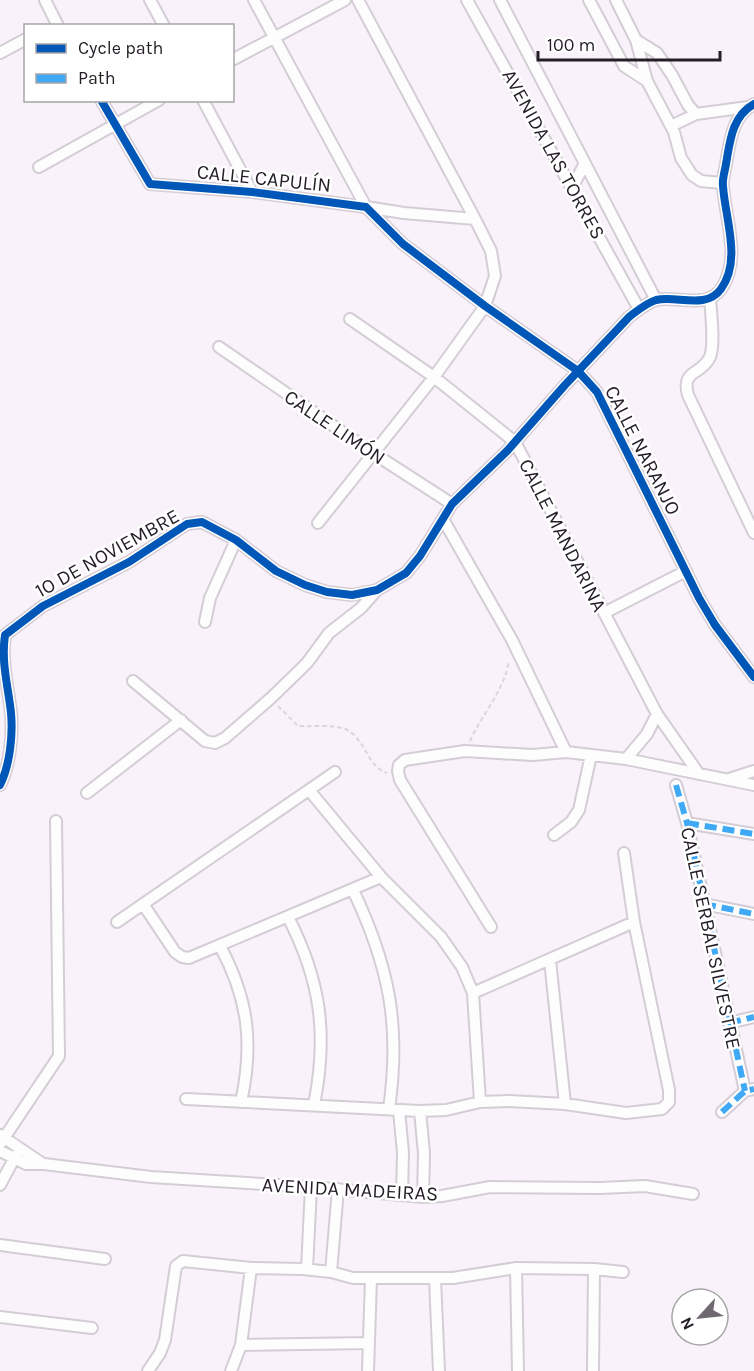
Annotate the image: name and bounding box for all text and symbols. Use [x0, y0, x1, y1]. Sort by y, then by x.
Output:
legend [24, 24, 234, 102]
scale bar [538, 24, 720, 62]
text: 100 m [547, 34, 595, 56]
text: Cycle path [78, 37, 163, 59]
street label: AVENIDA LAS TORRES [497, 65, 610, 243]
text: Path [78, 67, 116, 89]
street label: CALLE CAPULÍN [196, 159, 332, 197]
street label: CALLE NARANJO [600, 382, 685, 519]
street label: CALLE LIMÓN [280, 384, 390, 470]
street label: CALLE MANDARINA [514, 455, 611, 615]
street label: 1O DE NOVIEMBRE [31, 504, 183, 602]
street label: CALLE SERBAL SILVESTRE [676, 825, 745, 1051]
street label: AVENIDA MADEIRAS [261, 1173, 439, 1206]
north arrow [670, 1287, 730, 1347]
text: N [676, 1314, 698, 1333]

